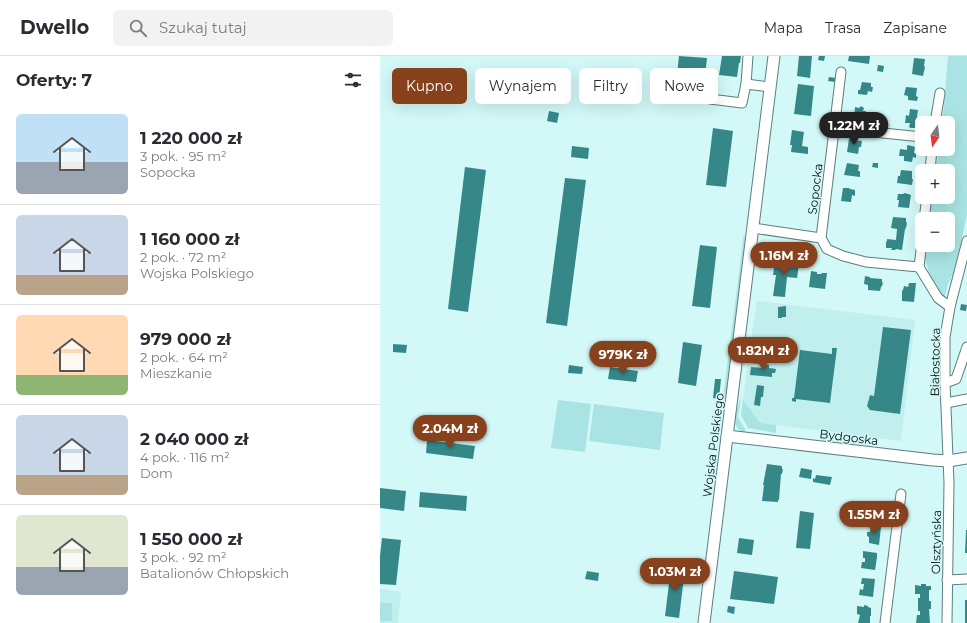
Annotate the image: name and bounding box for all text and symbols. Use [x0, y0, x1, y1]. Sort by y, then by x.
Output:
search box [113, 10, 393, 46]
text: Dwello [20, 16, 89, 39]
icon: search [127, 17, 149, 39]
text: Szukaj tutaj [159, 18, 247, 37]
text: Mapa [764, 19, 803, 37]
text: Trasa [825, 19, 861, 37]
text: Zapisane [883, 19, 947, 37]
chip: Kupno [392, 68, 467, 104]
chip: Wynajem [475, 68, 571, 104]
chip: Filtry [579, 68, 642, 104]
chip: Nowe [650, 68, 718, 104]
icon: filters [342, 69, 364, 91]
text: Oferty: 7 [16, 70, 92, 90]
pin: 1.22M zł [813, 112, 895, 146]
north arrow [915, 116, 955, 156]
map controls [915, 116, 955, 252]
text: 1.22M zł [828, 117, 880, 133]
text: 1 220 000 zł [140, 128, 242, 148]
icon: home [48, 130, 96, 178]
text: 3 pok. · 95 m² [140, 148, 227, 164]
street label: Sopocka [804, 163, 826, 215]
text: Sopocka [140, 164, 196, 180]
button: + [915, 164, 955, 204]
button: − [915, 212, 955, 252]
text: 1 160 000 zł [140, 229, 240, 249]
icon: home [48, 231, 96, 279]
pin: 1.16M zł [743, 242, 825, 276]
text: 1.16M zł [759, 247, 809, 263]
text: 2 pok. · 72 m² [140, 249, 226, 265]
text: Wojska Polskiego [140, 265, 254, 281]
street label: Białostocka [927, 327, 943, 397]
text: 979 000 zł [140, 329, 231, 349]
icon: home [48, 331, 96, 379]
pin: 1.82M zł [722, 337, 804, 371]
pin: 979K zł [586, 341, 660, 375]
text: 1.82M zł [737, 342, 789, 358]
text: 979K zł [598, 346, 648, 362]
text: 2 pok. · 64 m² [140, 349, 228, 365]
text: Mieszkanie [140, 365, 212, 381]
street label: Wojska Polskiego [699, 392, 727, 498]
pin: 2.04M zł [409, 415, 491, 449]
text: 2.04M zł [422, 420, 478, 436]
street label: Bydgoska [819, 426, 879, 448]
text: 2 040 000 zł [140, 429, 249, 449]
icon: home [48, 431, 96, 479]
text: 4 pok. · 116 m² [140, 449, 230, 465]
text: Dom [140, 465, 173, 481]
pin: 1.55M zł [833, 501, 915, 535]
text: 1.55M zł [848, 506, 900, 522]
street label: Olsztyńska [928, 510, 944, 574]
text: 1 550 000 zł [140, 529, 242, 549]
icon: home [48, 531, 96, 579]
text: 3 pok. · 92 m² [140, 549, 227, 565]
pin: 1.03M zł [634, 558, 716, 592]
text: 1.03M zł [649, 563, 701, 579]
text: Batalionów Chłopskich [140, 565, 289, 581]

